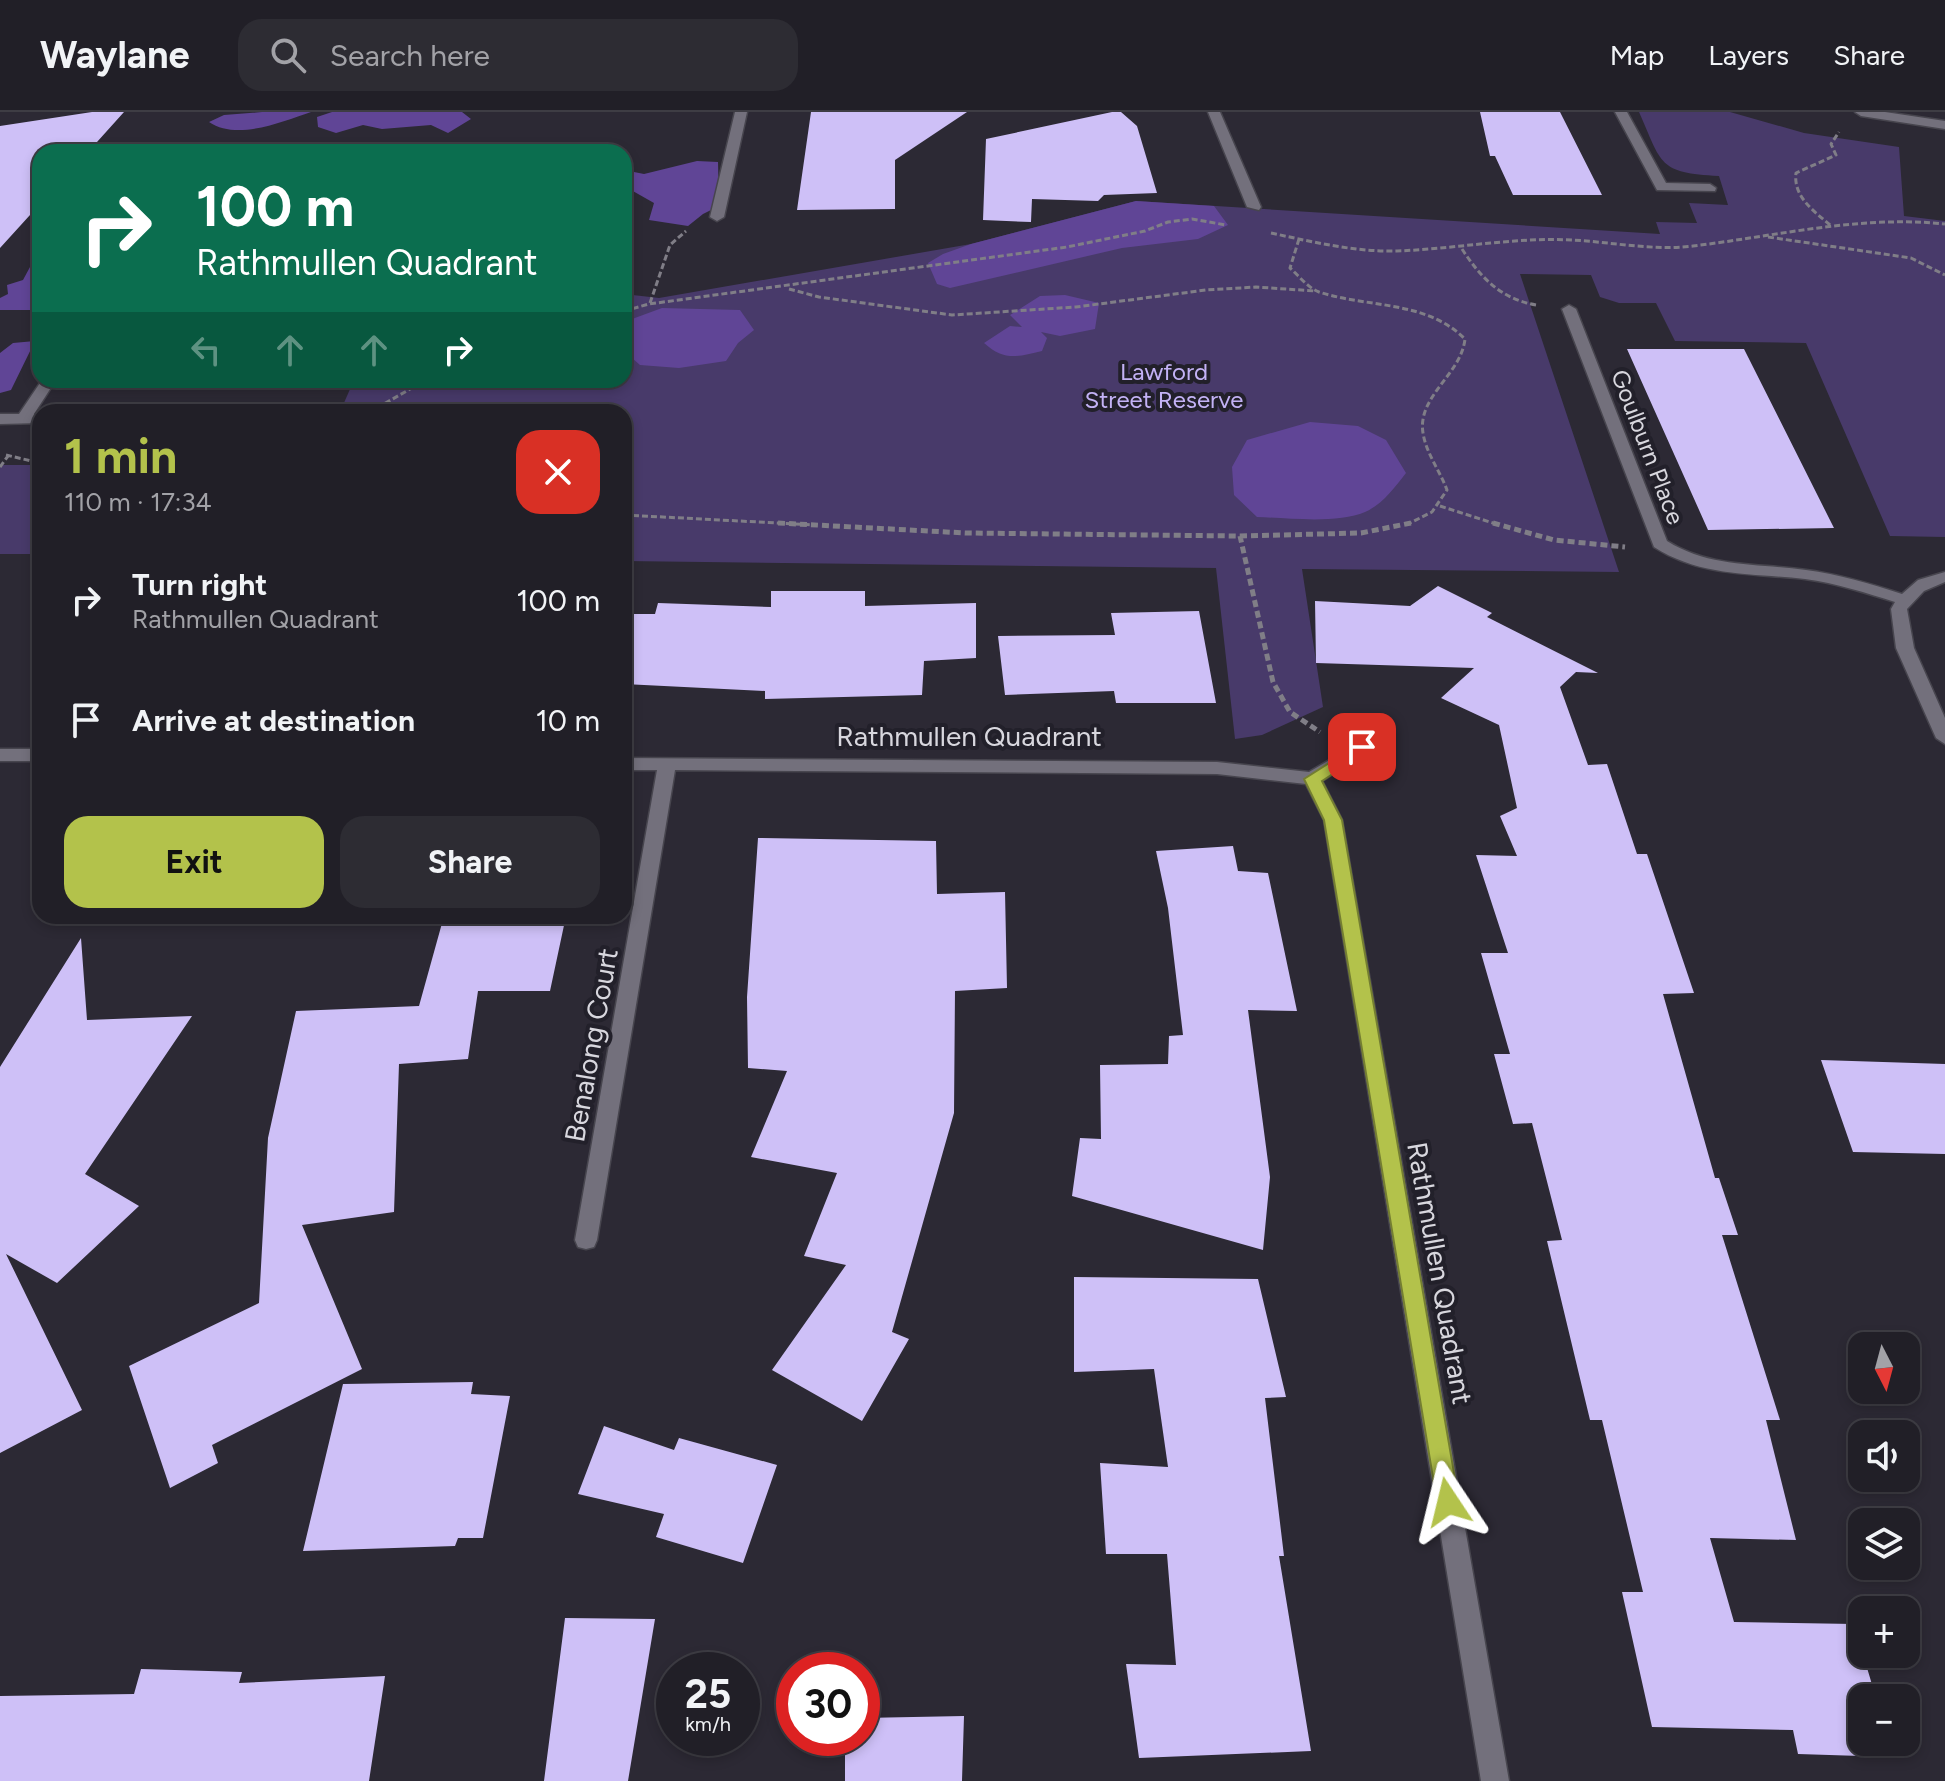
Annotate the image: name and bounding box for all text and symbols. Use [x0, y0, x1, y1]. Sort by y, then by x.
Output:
search box [238, 19, 798, 91]
text: Waylane [40, 32, 190, 78]
icon: search [266, 33, 310, 77]
text: Search here [330, 37, 490, 74]
text: Map [1610, 38, 1664, 72]
text: Layers [1708, 38, 1789, 72]
text: Share [1833, 38, 1905, 72]
text: 100 m [196, 173, 354, 240]
icon: right [64, 176, 168, 280]
text: Rathmullen Quadrant [196, 241, 538, 284]
icon: left [184, 328, 228, 372]
icon: ahead [268, 328, 312, 372]
icon: ahead [352, 328, 396, 372]
icon: right [436, 328, 480, 372]
park label: Lawford Street Reserve [1085, 357, 1243, 414]
street label: Goulburn Place [1605, 366, 1691, 528]
text: 1 min [64, 427, 177, 485]
button: close [516, 430, 600, 514]
text: 110 m · 17:34 [64, 486, 212, 518]
text: Turn right [132, 566, 267, 603]
icon: right [64, 578, 108, 622]
text: 100 m [516, 582, 600, 619]
text: Rathmullen Quadrant [132, 603, 379, 635]
icon: arrive [64, 698, 108, 742]
text: Arrive at destination [132, 702, 415, 739]
text: 10 m [535, 702, 600, 739]
pin [1328, 713, 1396, 781]
street label: Rathmullen Quadrant [836, 719, 1102, 753]
icon: arrive [1340, 725, 1384, 769]
button: Exit [64, 816, 324, 908]
button: Share [340, 816, 600, 908]
street label: Benalong Court [557, 946, 625, 1144]
street label: Rathmullen Quadrant [1400, 1139, 1480, 1407]
north arrow [1848, 1332, 1920, 1404]
map controls [1848, 1332, 1920, 1756]
button: sound [1848, 1420, 1920, 1492]
position arrow [1406, 1460, 1490, 1544]
button: layers [1848, 1508, 1920, 1580]
button: + [1848, 1596, 1920, 1668]
speed limit sign: 30 [776, 1652, 880, 1756]
text: 25 [685, 1670, 731, 1718]
button: − [1848, 1684, 1920, 1756]
text: km/h [685, 1712, 731, 1736]

